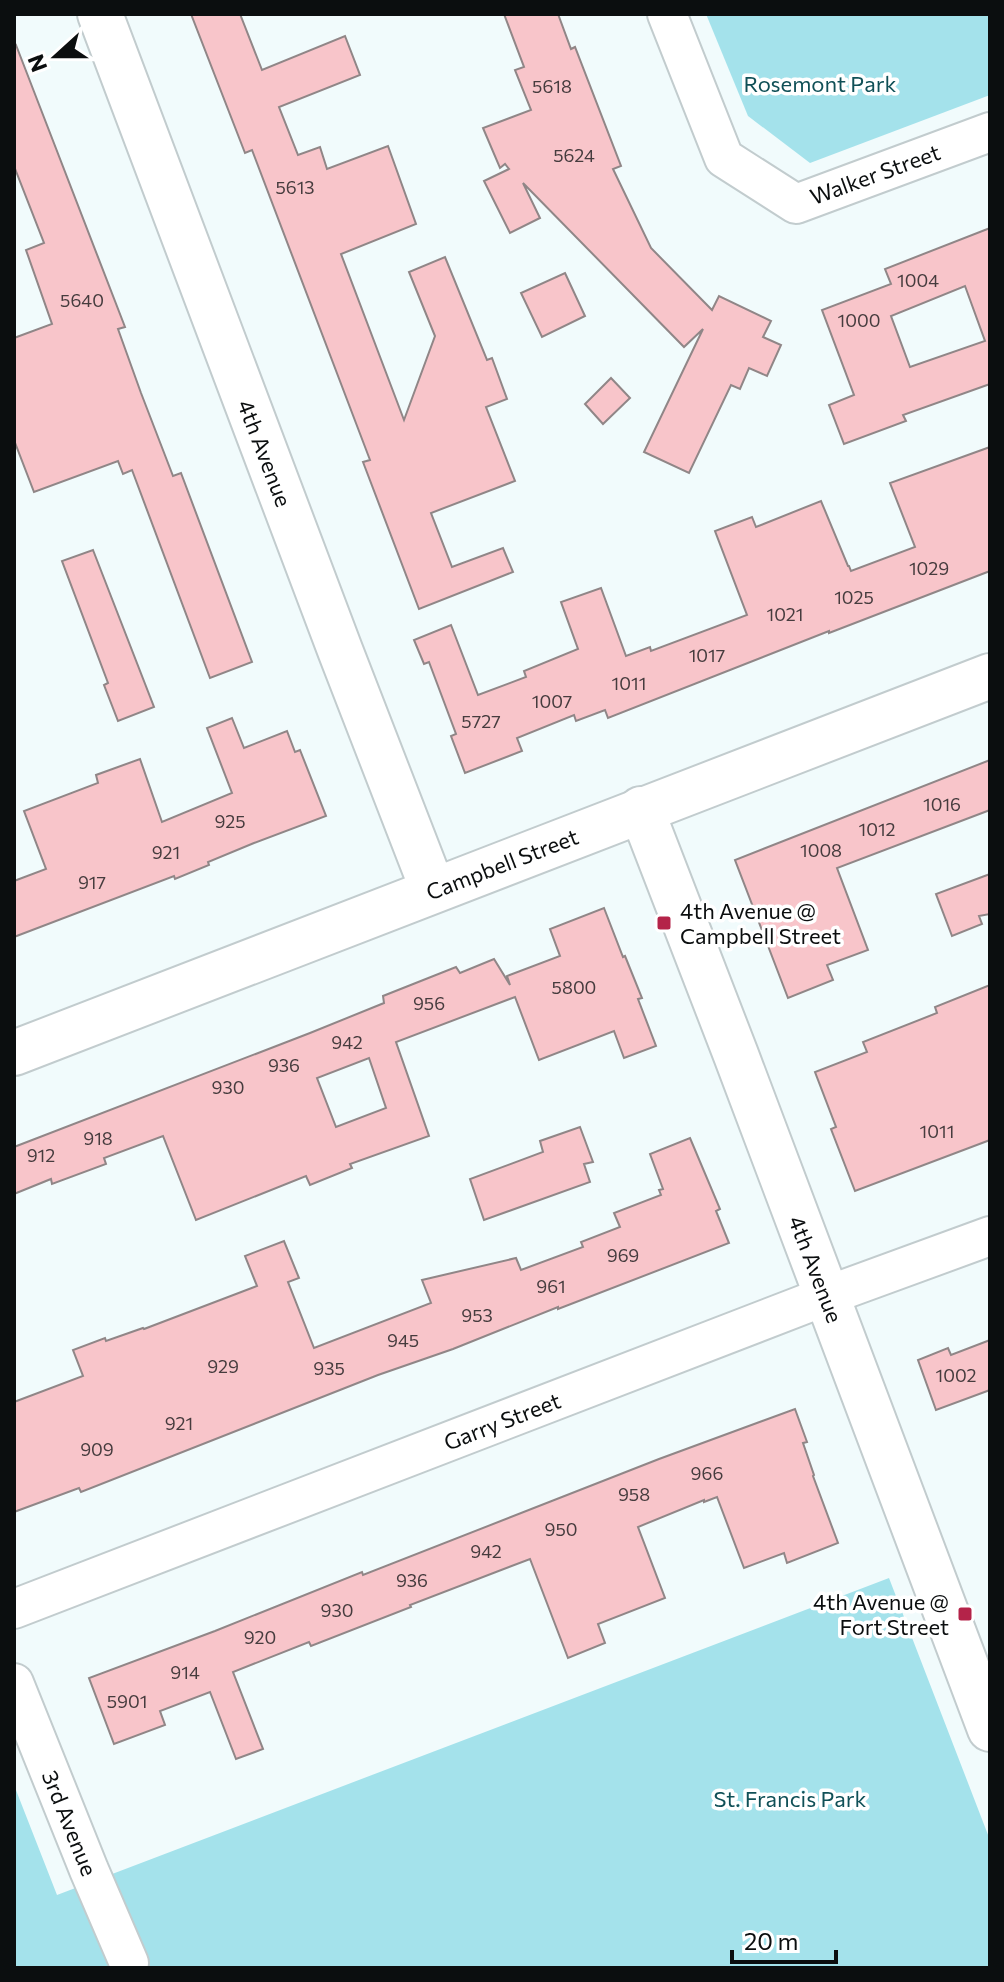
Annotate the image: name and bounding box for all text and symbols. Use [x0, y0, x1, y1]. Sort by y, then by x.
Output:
north arrow [16, 16, 96, 96]
text: N [21, 51, 52, 76]
park label: Rosemont Park [744, 70, 896, 97]
house number: 5618 [532, 75, 572, 97]
street label: Walker Street [806, 138, 944, 210]
house number: 5624 [553, 144, 595, 166]
house number: 5613 [275, 176, 315, 198]
house number: 1004 [897, 269, 939, 291]
house number: 5640 [60, 289, 104, 311]
house number: 1000 [838, 309, 880, 331]
street label: 4th Avenue [232, 396, 298, 510]
house number: 1029 [909, 557, 949, 579]
house number: 1025 [834, 586, 874, 608]
house number: 1021 [766, 603, 804, 625]
house number: 1017 [689, 644, 725, 666]
house number: 1011 [612, 672, 646, 694]
house number: 1007 [532, 690, 572, 712]
house number: 5727 [461, 710, 501, 732]
house number: 1016 [923, 793, 961, 815]
house number: 925 [214, 810, 246, 832]
house number: 1012 [858, 818, 896, 840]
street label: Campbell Street [422, 823, 582, 905]
house number: 1008 [800, 839, 842, 861]
house number: 921 [152, 841, 180, 863]
house number: 917 [78, 871, 106, 893]
place label: 4th Avenue @ Campbell Street [680, 897, 841, 949]
marker: 4th Avenue @ Campbell Street [655, 914, 673, 932]
house number: 5800 [552, 976, 596, 998]
house number: 956 [413, 992, 445, 1014]
house number: 942 [331, 1031, 363, 1053]
house number: 936 [268, 1054, 300, 1076]
house number: 930 [212, 1076, 244, 1098]
house number: 1011 [920, 1120, 954, 1142]
house number: 918 [83, 1127, 113, 1149]
house number: 912 [27, 1144, 55, 1166]
street label: 4th Avenue [783, 1212, 849, 1326]
house number: 969 [607, 1244, 639, 1266]
house number: 961 [536, 1275, 566, 1297]
house number: 953 [461, 1304, 493, 1326]
house number: 945 [387, 1329, 419, 1351]
house number: 929 [207, 1355, 239, 1377]
house number: 935 [313, 1357, 345, 1379]
house number: 1002 [935, 1364, 977, 1386]
street label: Garry Street [440, 1386, 564, 1456]
house number: 921 [165, 1412, 193, 1434]
house number: 909 [80, 1438, 114, 1460]
house number: 966 [691, 1462, 723, 1484]
house number: 958 [618, 1483, 650, 1505]
house number: 950 [544, 1518, 578, 1540]
house number: 942 [470, 1540, 502, 1562]
house number: 936 [396, 1569, 428, 1591]
place label: 4th Avenue @ Fort Street [813, 1588, 949, 1640]
house number: 930 [321, 1599, 353, 1621]
marker: 4th Avenue @ Fort Street [956, 1605, 974, 1623]
house number: 920 [244, 1626, 276, 1648]
house number: 914 [170, 1661, 200, 1683]
house number: 5901 [107, 1690, 147, 1712]
street label: 3rd Avenue [37, 1766, 103, 1880]
park label: St. Francis Park [714, 1785, 867, 1812]
scale bar [732, 1914, 836, 1964]
text: 20 m [744, 1926, 798, 1955]

